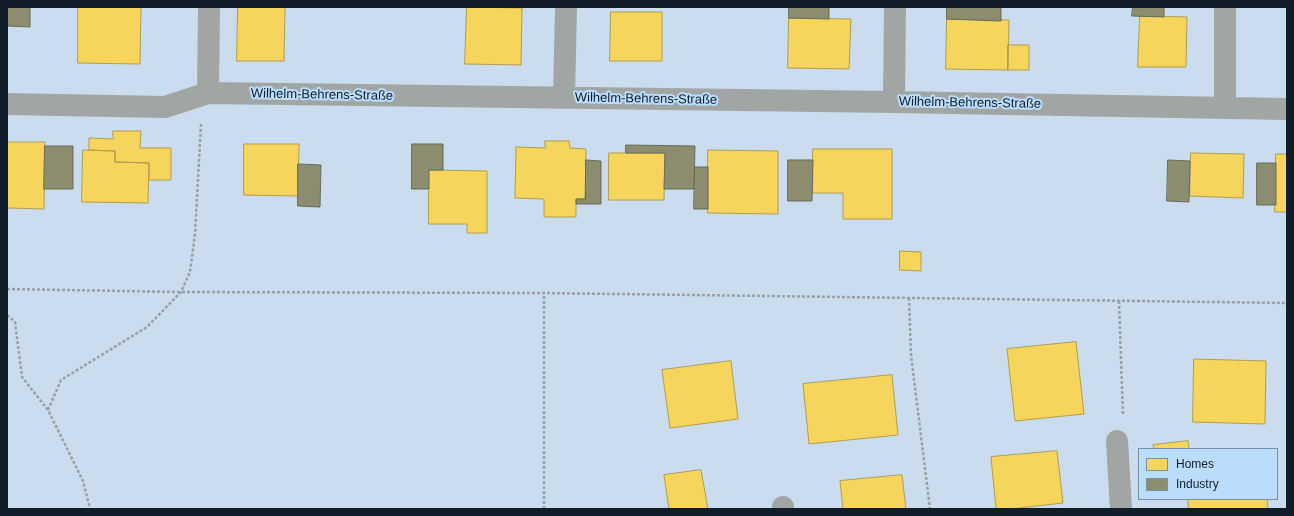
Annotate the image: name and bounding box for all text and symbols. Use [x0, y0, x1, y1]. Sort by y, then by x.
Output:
street label: Wilhelm-Behrens-Straße [251, 86, 393, 104]
street label: Wilhelm-Behrens-Straße [575, 90, 717, 108]
street label: Wilhelm-Behrens-Straße [899, 94, 1041, 112]
legend [1138, 448, 1278, 500]
text: Homes [1176, 457, 1214, 471]
text: Industry [1176, 477, 1219, 491]

